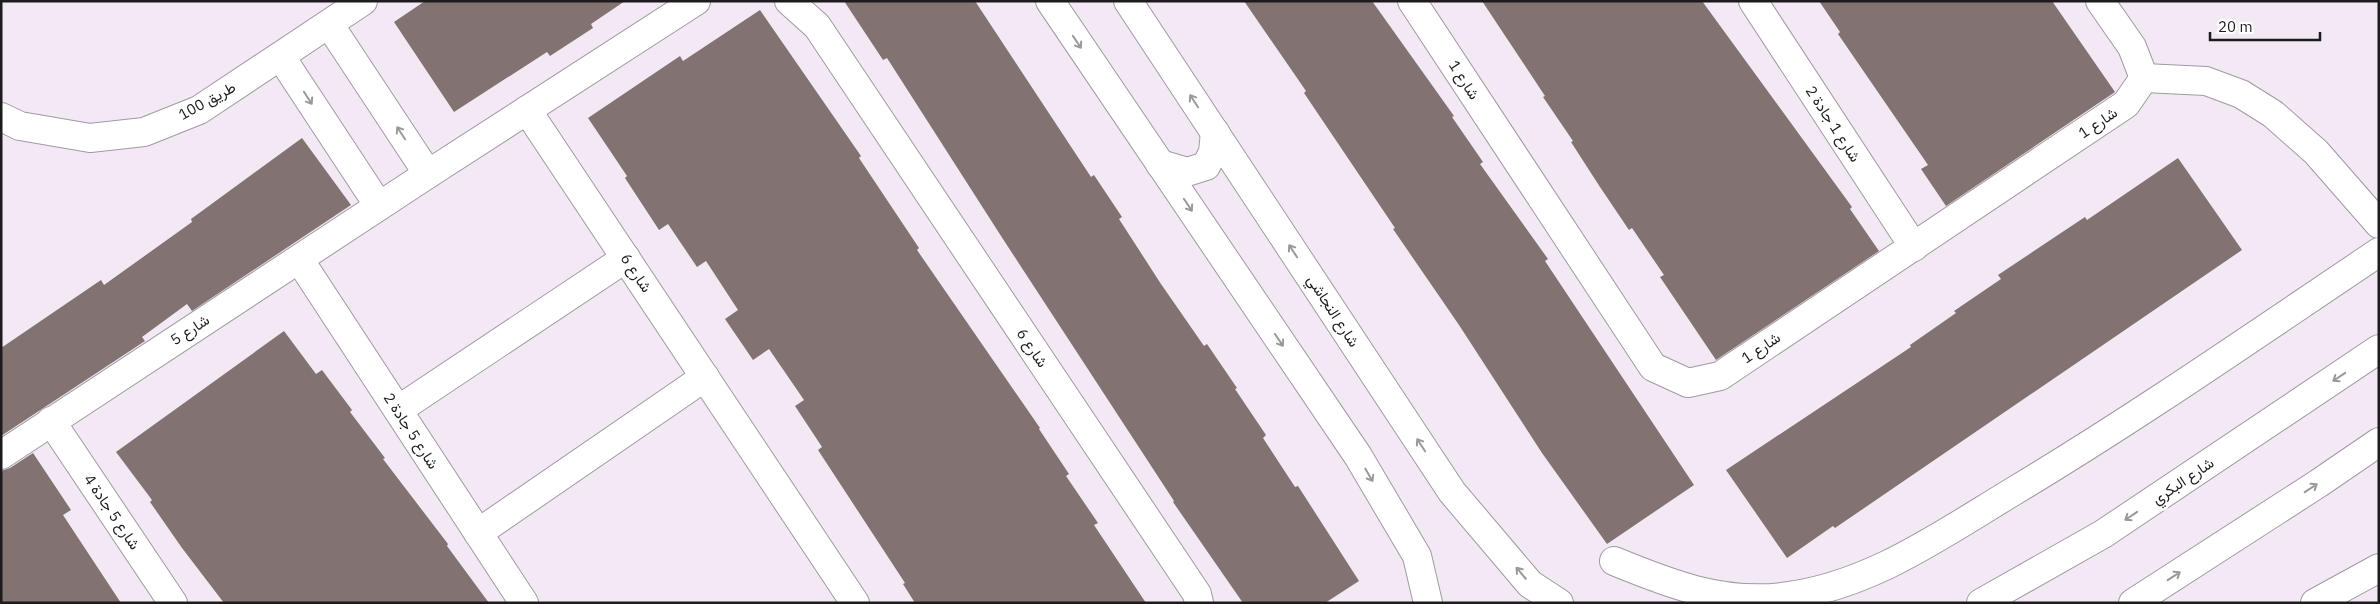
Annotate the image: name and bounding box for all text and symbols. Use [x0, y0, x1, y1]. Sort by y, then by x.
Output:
scale bar [2210, 10, 2320, 42]
text: 20 m [2218, 17, 2253, 36]
one-way arrow [1072, 34, 1082, 48]
street label: شارع 1 [1443, 57, 1484, 104]
street label: طريق 100 [175, 77, 239, 125]
street label: شارع 1 جادة 2 [1800, 82, 1865, 167]
one-way arrow [303, 90, 313, 104]
one-way arrow [1189, 94, 1199, 108]
street label: شارع 1 [2075, 103, 2122, 144]
one-way arrow [396, 126, 406, 140]
one-way arrow [1183, 198, 1193, 212]
one-way arrow [1288, 245, 1298, 259]
street label: شارع 6 [615, 250, 656, 297]
street label: شارع النجاشي [1300, 271, 1364, 353]
street label: شارع 5 [167, 310, 214, 351]
street label: شارع 6 [1011, 325, 1052, 372]
street label: شارع 1 [1738, 328, 1785, 369]
one-way arrow [1274, 332, 1284, 346]
one-way arrow [2332, 372, 2346, 382]
street label: شارع 5 جادة 2 [378, 389, 443, 474]
one-way arrow [1416, 439, 1426, 453]
street label: شارع البكري [2148, 453, 2220, 512]
one-way arrow [1365, 467, 1375, 481]
street label: شارع 5 جادة 4 [79, 470, 145, 554]
one-way arrow [2304, 483, 2318, 494]
one-way arrow [2124, 511, 2138, 521]
one-way arrow [1515, 567, 1527, 580]
one-way arrow [2167, 571, 2181, 581]

